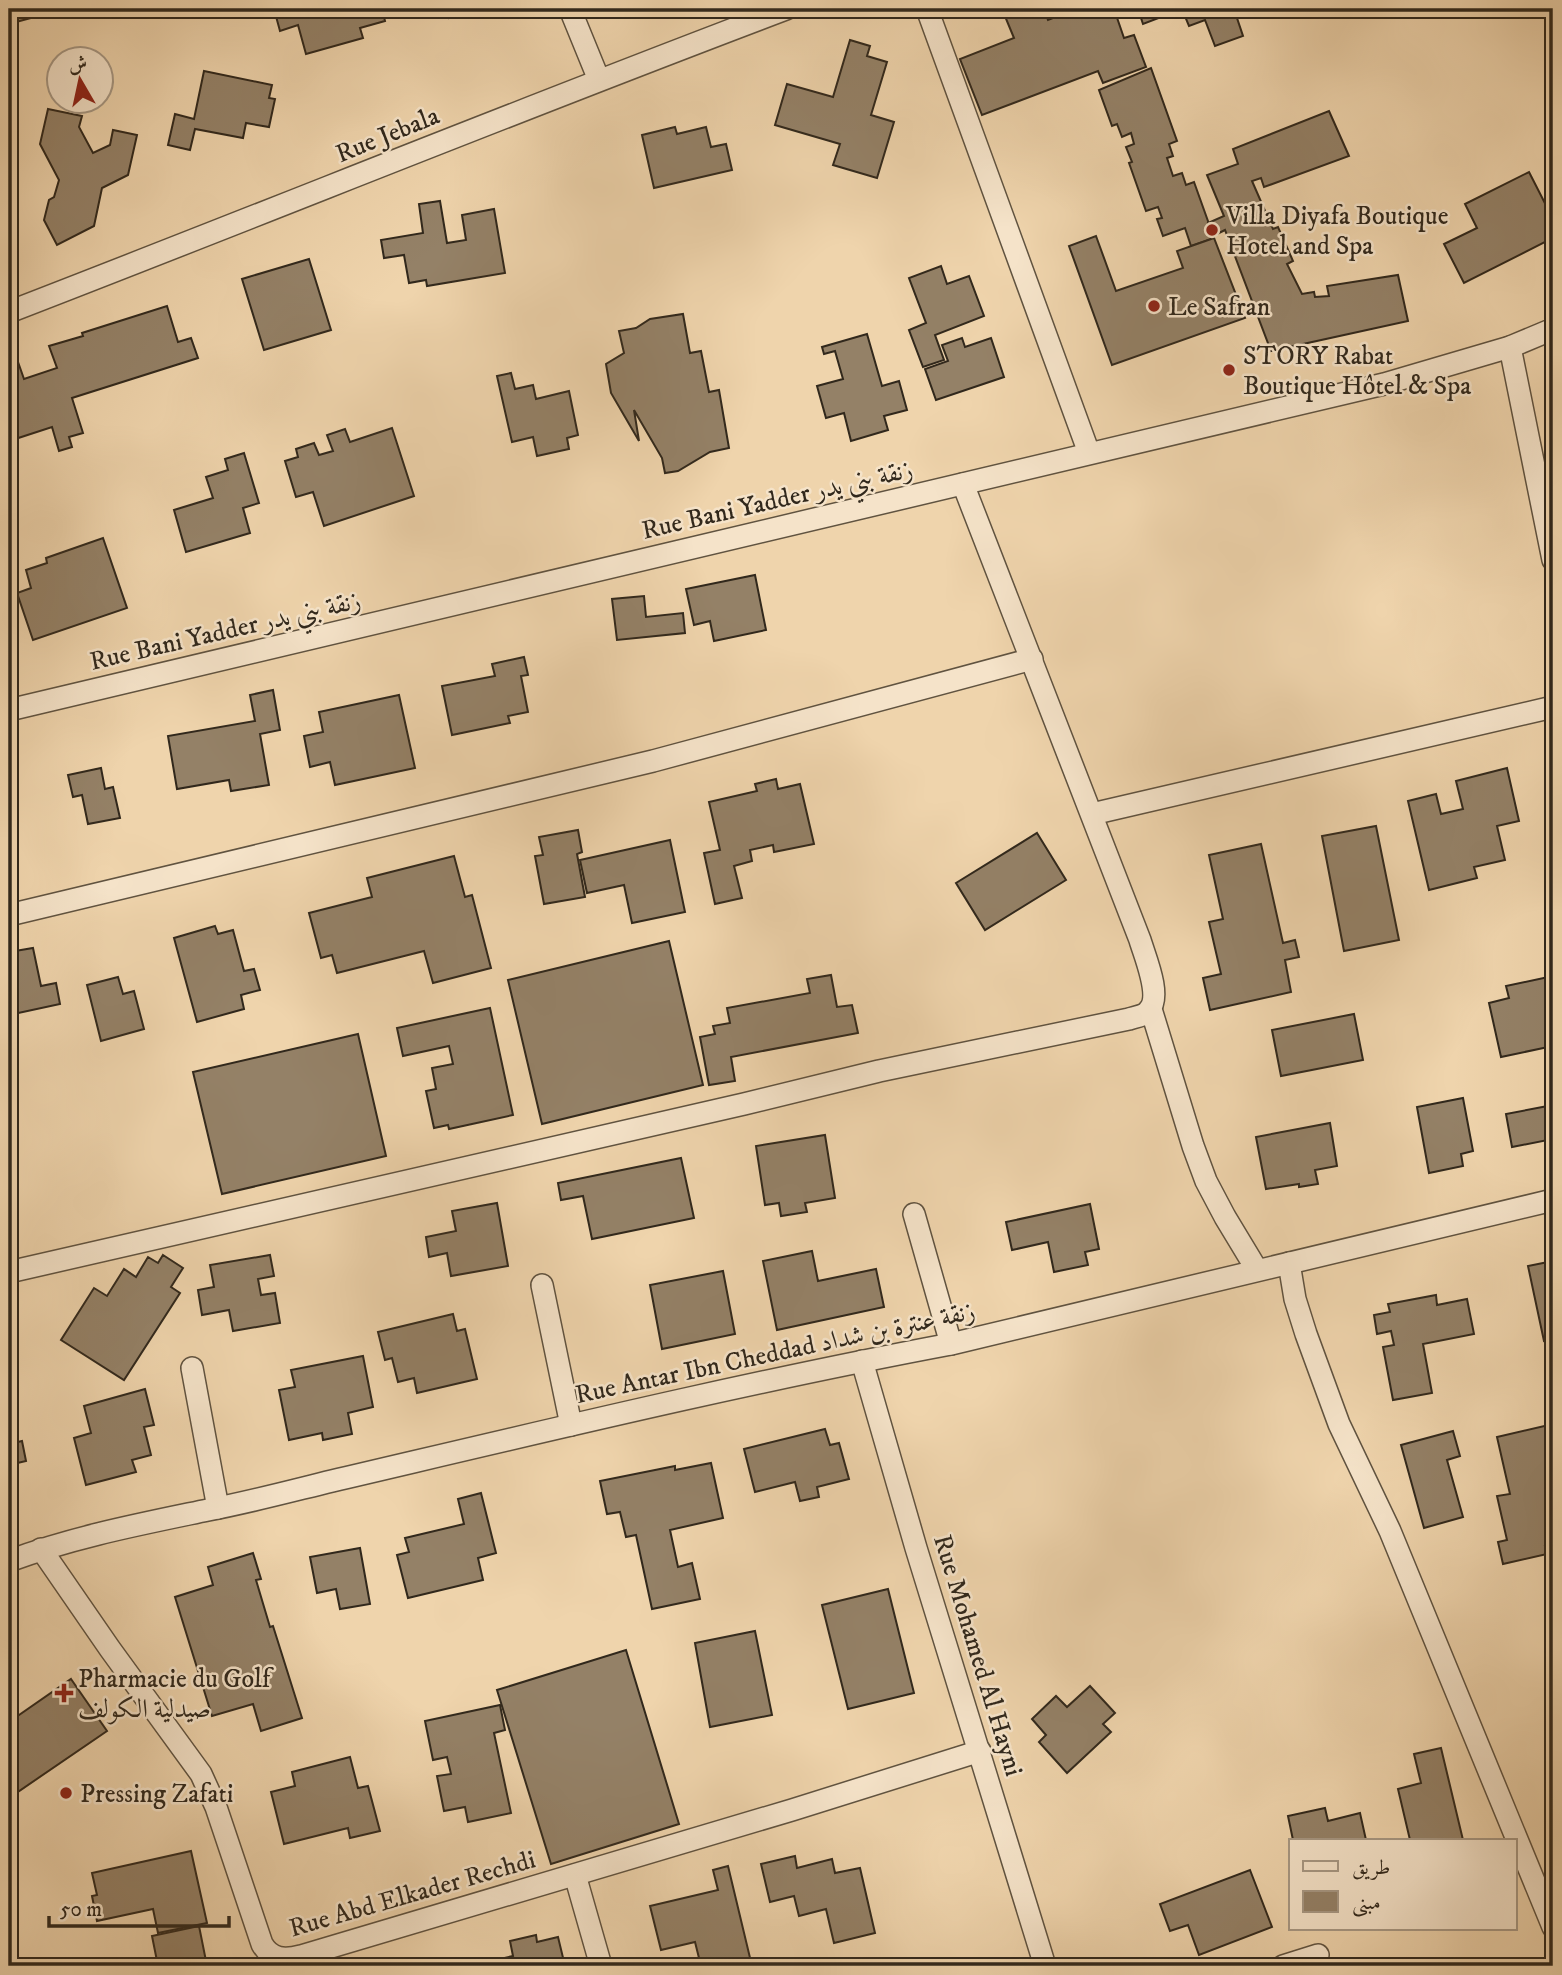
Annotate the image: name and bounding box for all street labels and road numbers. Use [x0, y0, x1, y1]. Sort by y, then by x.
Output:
street label: Rue Jebala [331, 100, 444, 171]
street label: Rue Bani Yadder زنقة بني يدر [639, 453, 917, 553]
street label: Rue Bani Yadder زنقة بني يدر [87, 584, 365, 684]
street label: Rue Antar Ibn Cheddad زنقة عنترة بن شداد [572, 1295, 978, 1412]
street label: Rue Mohamed Al Hayni [925, 1531, 1030, 1780]
street label: Rue Abd Elkader Rechdi [285, 1843, 539, 1945]

